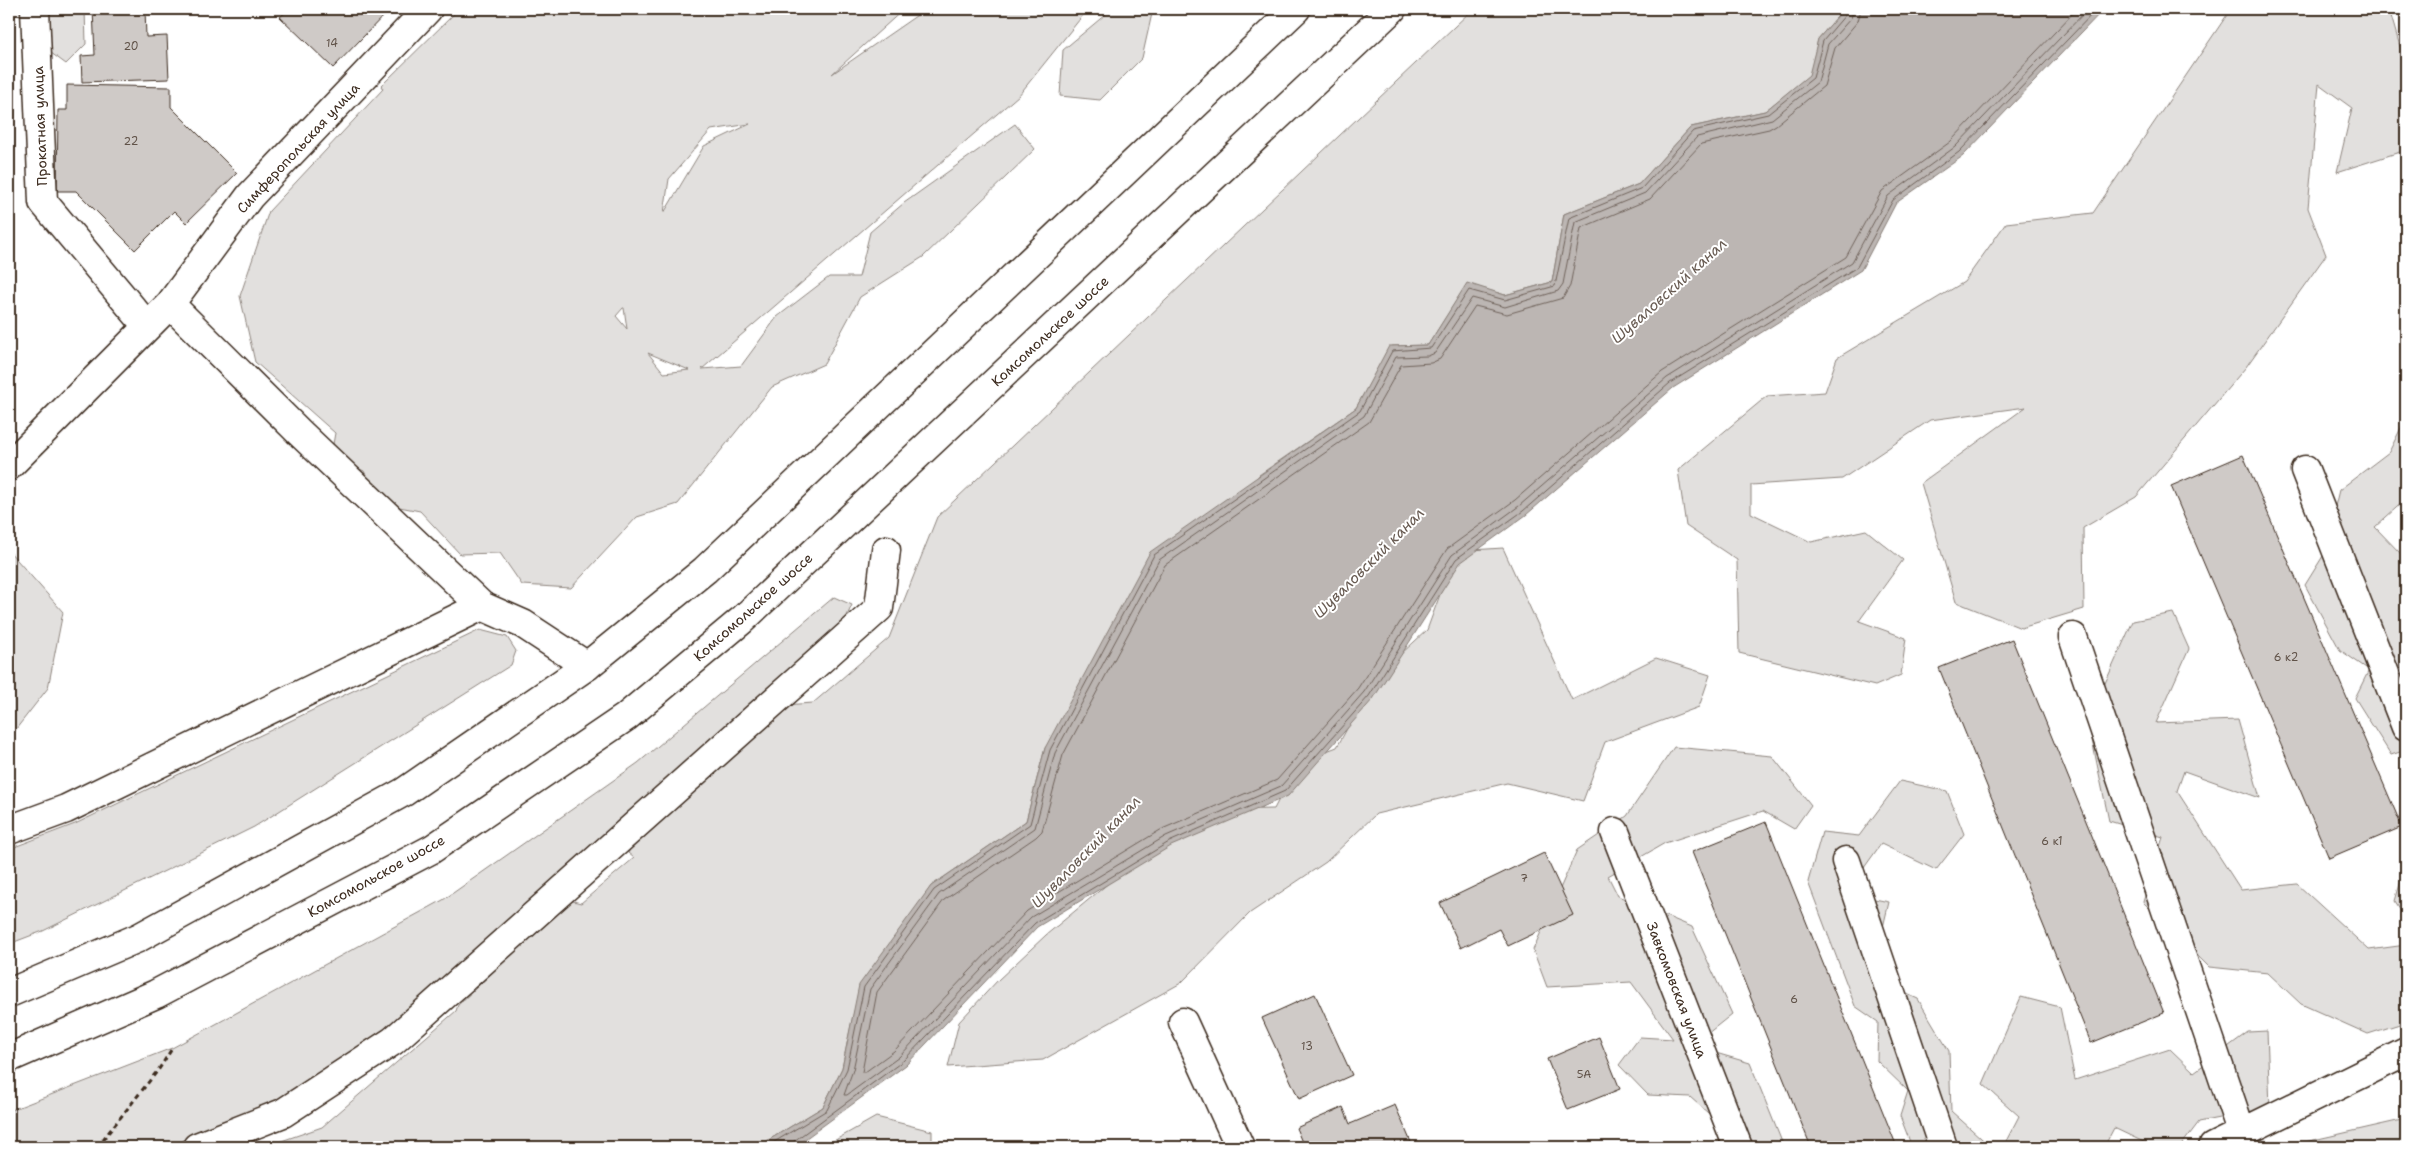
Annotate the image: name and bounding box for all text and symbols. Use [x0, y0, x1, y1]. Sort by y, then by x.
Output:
house number: 14 [326, 36, 338, 51]
house number: 20 [123, 39, 139, 54]
street label: Прокатная улица [29, 66, 51, 186]
street label: Симферопольская улица [233, 79, 363, 217]
house number: 22 [124, 134, 138, 149]
water label: Шуваловский канал [1607, 234, 1731, 348]
street label: Комсомольское шоссе [987, 272, 1113, 390]
water label: Шуваловский канал [1309, 503, 1429, 623]
street label: Комсомольское шоссе [690, 549, 816, 665]
house number: 6 к2 [2274, 650, 2298, 665]
water label: Шуваловский канал [1027, 791, 1145, 913]
street label: Комсомольское шоссе [304, 831, 448, 921]
house number: 6 к1 [2041, 834, 2063, 849]
house number: 7 [1520, 871, 1528, 886]
street label: Завкомовская улица [1643, 919, 1711, 1061]
house number: 6 [1790, 992, 1798, 1007]
house number: 13 [1301, 1039, 1313, 1054]
house number: 5А [1577, 1067, 1591, 1082]

